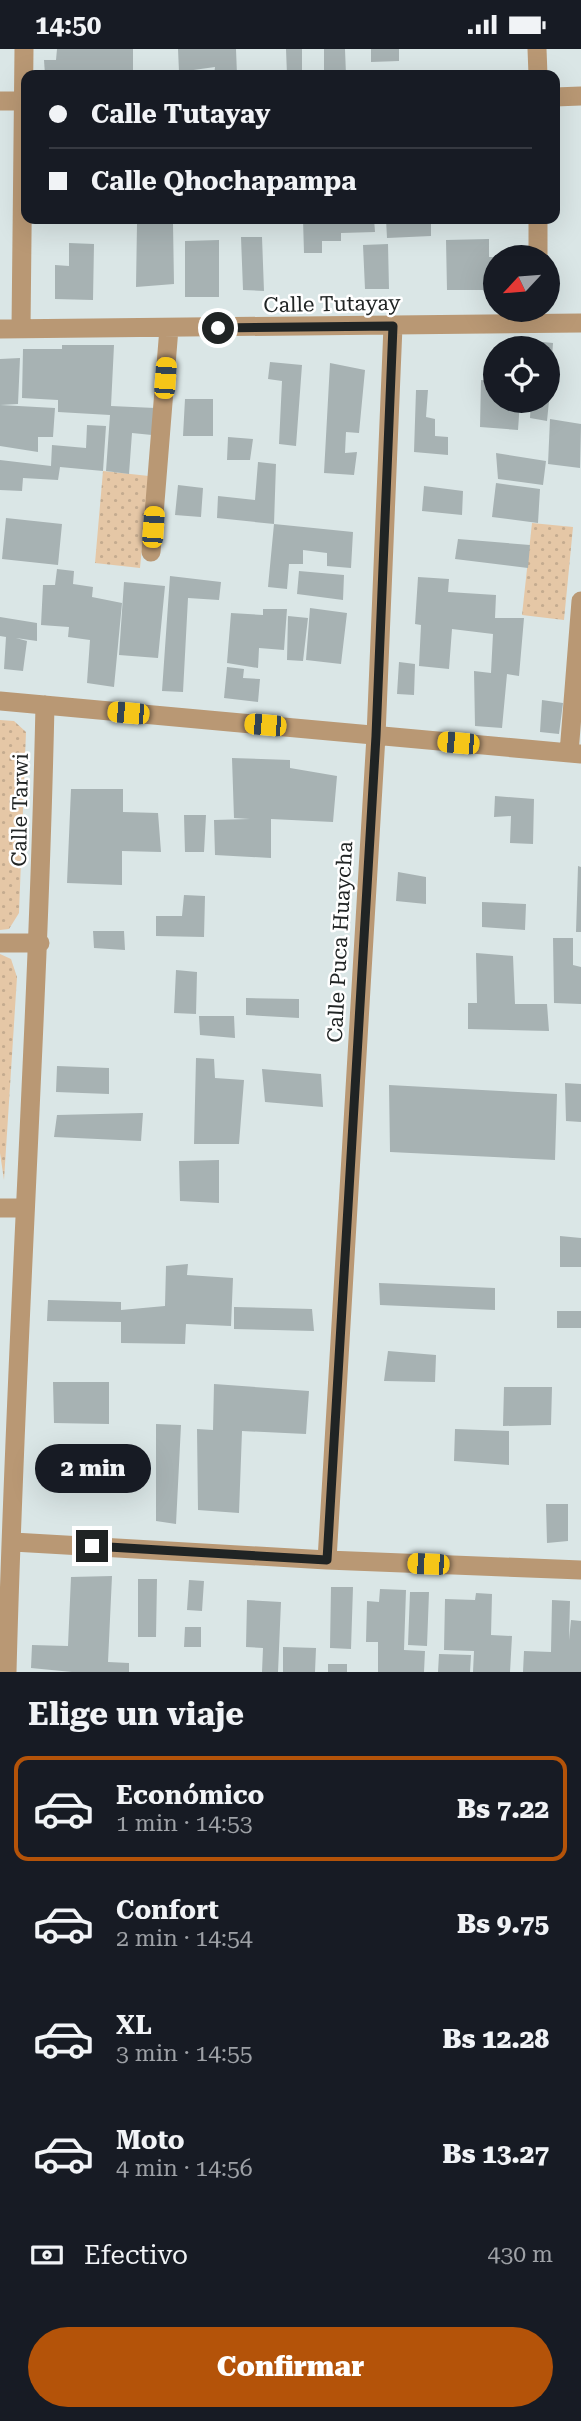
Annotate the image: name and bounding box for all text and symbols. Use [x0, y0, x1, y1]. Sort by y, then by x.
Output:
text: 14:50 [35, 10, 101, 40]
text: Calle Tutayay [91, 99, 270, 129]
text: Calle Qhochapampa [91, 166, 356, 196]
north arrow [483, 245, 560, 322]
map controls [483, 245, 560, 413]
street label: Calle Tutayay [263, 291, 401, 317]
route start [202, 312, 234, 344]
button: locate [483, 336, 560, 413]
car [154, 356, 177, 400]
car [142, 505, 165, 549]
car [107, 701, 150, 725]
car [244, 713, 287, 737]
car [437, 731, 480, 755]
street label: Calle Tarwi [7, 753, 33, 867]
street label: Calle Puca Huaycha [323, 840, 357, 1043]
callout: 2 min [34, 1445, 150, 1493]
text: 2 min [61, 1455, 125, 1482]
route end [76, 1530, 108, 1562]
car [407, 1553, 450, 1575]
text: Elige un viaje [28, 1695, 244, 1733]
icon: car [32, 1777, 95, 1840]
text: Económico [116, 1780, 264, 1810]
text: Bs 7.22 [457, 1794, 549, 1824]
text: 1 min · 14:53 [116, 1810, 253, 1837]
icon: car [32, 1892, 95, 1955]
text: Confort [116, 1895, 219, 1925]
text: Bs 9.75 [457, 1909, 549, 1939]
text: 2 min · 14:54 [116, 1925, 253, 1952]
icon: car [32, 2007, 95, 2070]
text: XL [116, 2010, 152, 2040]
text: Bs 12.28 [443, 2024, 549, 2054]
text: 3 min · 14:55 [116, 2040, 253, 2067]
icon: car [32, 2122, 95, 2185]
text: Moto [116, 2125, 185, 2155]
text: Bs 13.27 [443, 2139, 549, 2169]
text: 4 min · 14:56 [116, 2155, 253, 2182]
icon: cash [28, 2236, 66, 2274]
text: Efectivo [84, 2240, 188, 2270]
text: 430 m [488, 2241, 553, 2268]
button: Confirmar [28, 2327, 553, 2407]

